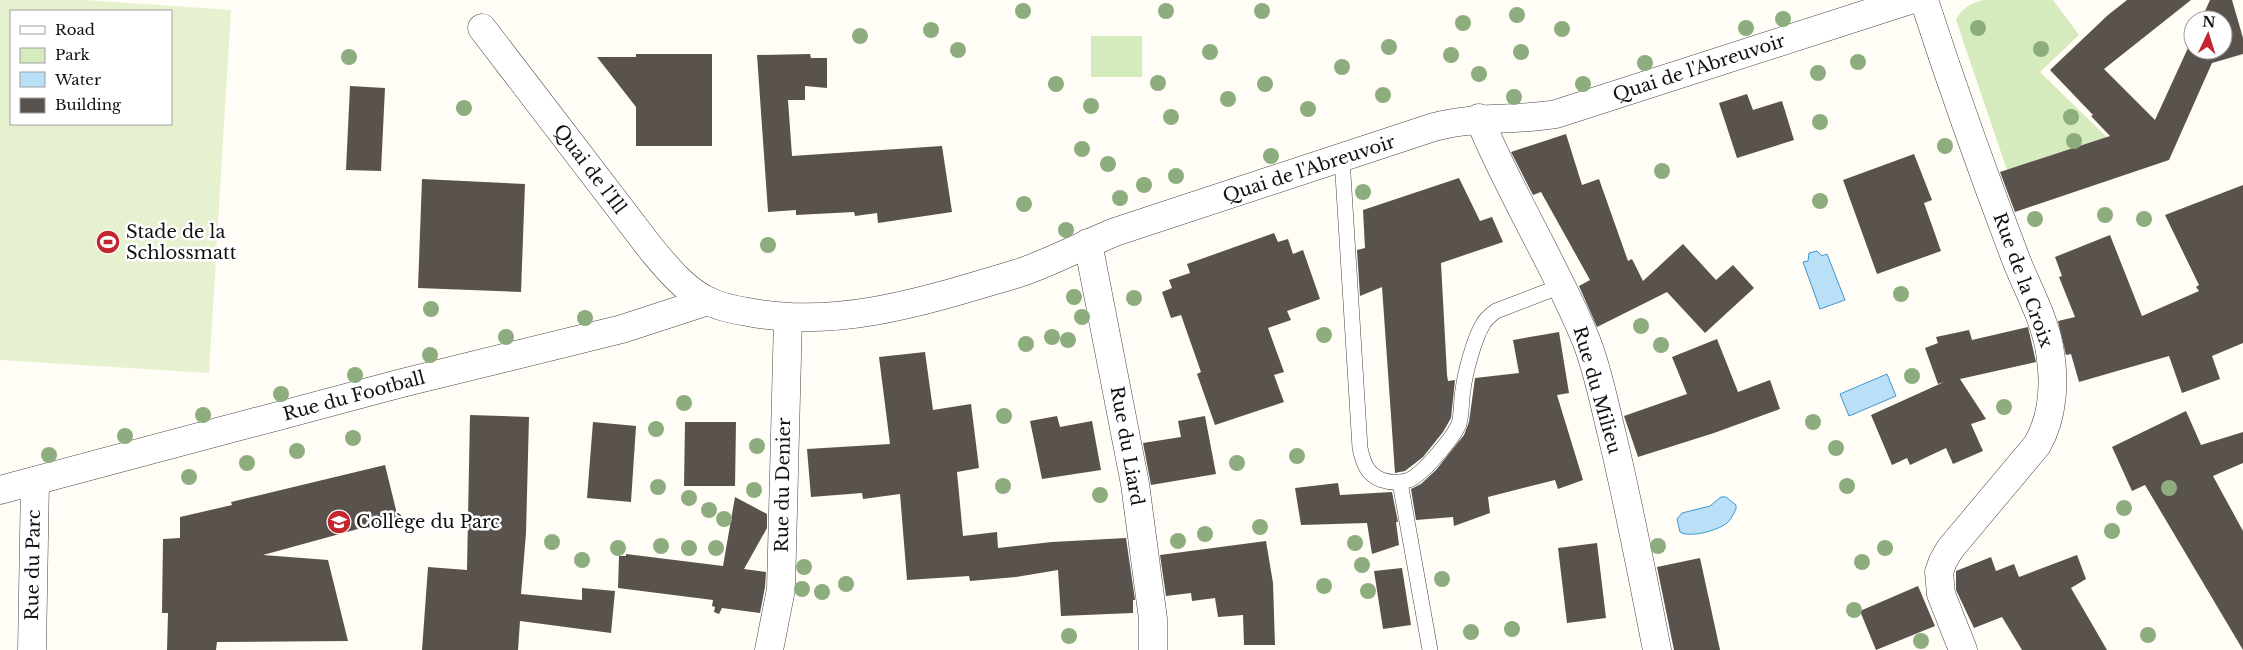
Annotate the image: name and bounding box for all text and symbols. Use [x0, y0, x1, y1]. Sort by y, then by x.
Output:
legend [10, 10, 172, 125]
north arrow [2183, 10, 2233, 60]
text: N [2202, 13, 2216, 31]
text: Road [55, 20, 95, 39]
street label: Quai de l'Abreuvoir [1610, 30, 1788, 106]
text: Park [55, 45, 91, 64]
text: Water [54, 70, 102, 89]
text: Building [55, 95, 122, 114]
street label: Quai de l'Ill [549, 120, 631, 218]
street label: Quai de l'Abreuvoir [1220, 131, 1398, 207]
street label: Rue de la Croix [1988, 210, 2058, 350]
place label: Stade de la Schlossmatt [126, 221, 237, 264]
sports icon: Stade de la Schlossmatt [95, 229, 121, 255]
street label: Rue du Milieu [1568, 324, 1626, 456]
street label: Rue du Football [281, 366, 428, 426]
street label: Rue du Liard [1106, 385, 1148, 507]
street label: Rue du Denier [771, 417, 795, 553]
street label: Rue du Parc [21, 509, 45, 621]
school or university icon: Collège du Parc [326, 509, 352, 535]
place label: Collège du Parc [356, 511, 500, 533]

